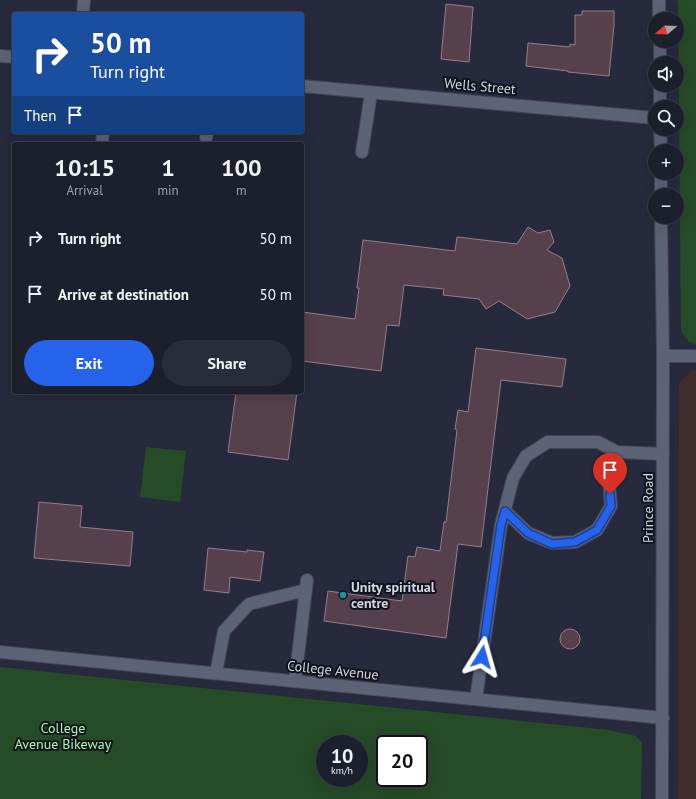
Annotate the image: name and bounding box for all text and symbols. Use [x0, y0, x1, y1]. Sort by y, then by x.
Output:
north arrow [648, 12, 684, 48]
map controls [648, 12, 684, 224]
text: 50 m [90, 24, 151, 61]
icon: right [24, 28, 76, 80]
button: sound [648, 56, 684, 92]
text: Turn right [90, 60, 165, 83]
street label: Wells Street [444, 74, 517, 98]
button: search [648, 100, 684, 136]
icon: arrive [64, 104, 86, 126]
text: Then [24, 106, 56, 125]
button: + [648, 144, 684, 180]
text: 10:15 [54, 152, 115, 183]
text: 1 [161, 152, 175, 183]
text: 100 [221, 152, 262, 183]
text: Arrival [67, 182, 103, 199]
text: min [157, 182, 179, 199]
text: m [236, 182, 247, 199]
button: − [648, 188, 684, 224]
icon: right [24, 227, 46, 249]
text: Turn right [58, 229, 121, 248]
text: 50 m [259, 229, 292, 248]
icon: arrive [24, 283, 46, 305]
text: Arrive at destination [58, 285, 189, 304]
text: 50 m [259, 285, 292, 304]
button: Exit [24, 340, 154, 386]
button: Share [162, 340, 292, 386]
pin [593, 453, 627, 494]
icon: arrive [599, 459, 621, 481]
street label: Prince Road [639, 473, 657, 543]
place label: Unity spiritual centre [351, 578, 436, 612]
marker: Unity spiritual centre [338, 590, 348, 600]
position arrow [461, 636, 503, 678]
street label: College Avenue [286, 656, 380, 684]
park label: College Avenue Bikeway [15, 719, 112, 753]
speed limit sign: 20 [376, 735, 428, 787]
text: 10 [331, 743, 353, 769]
text: km/h [331, 764, 353, 777]

